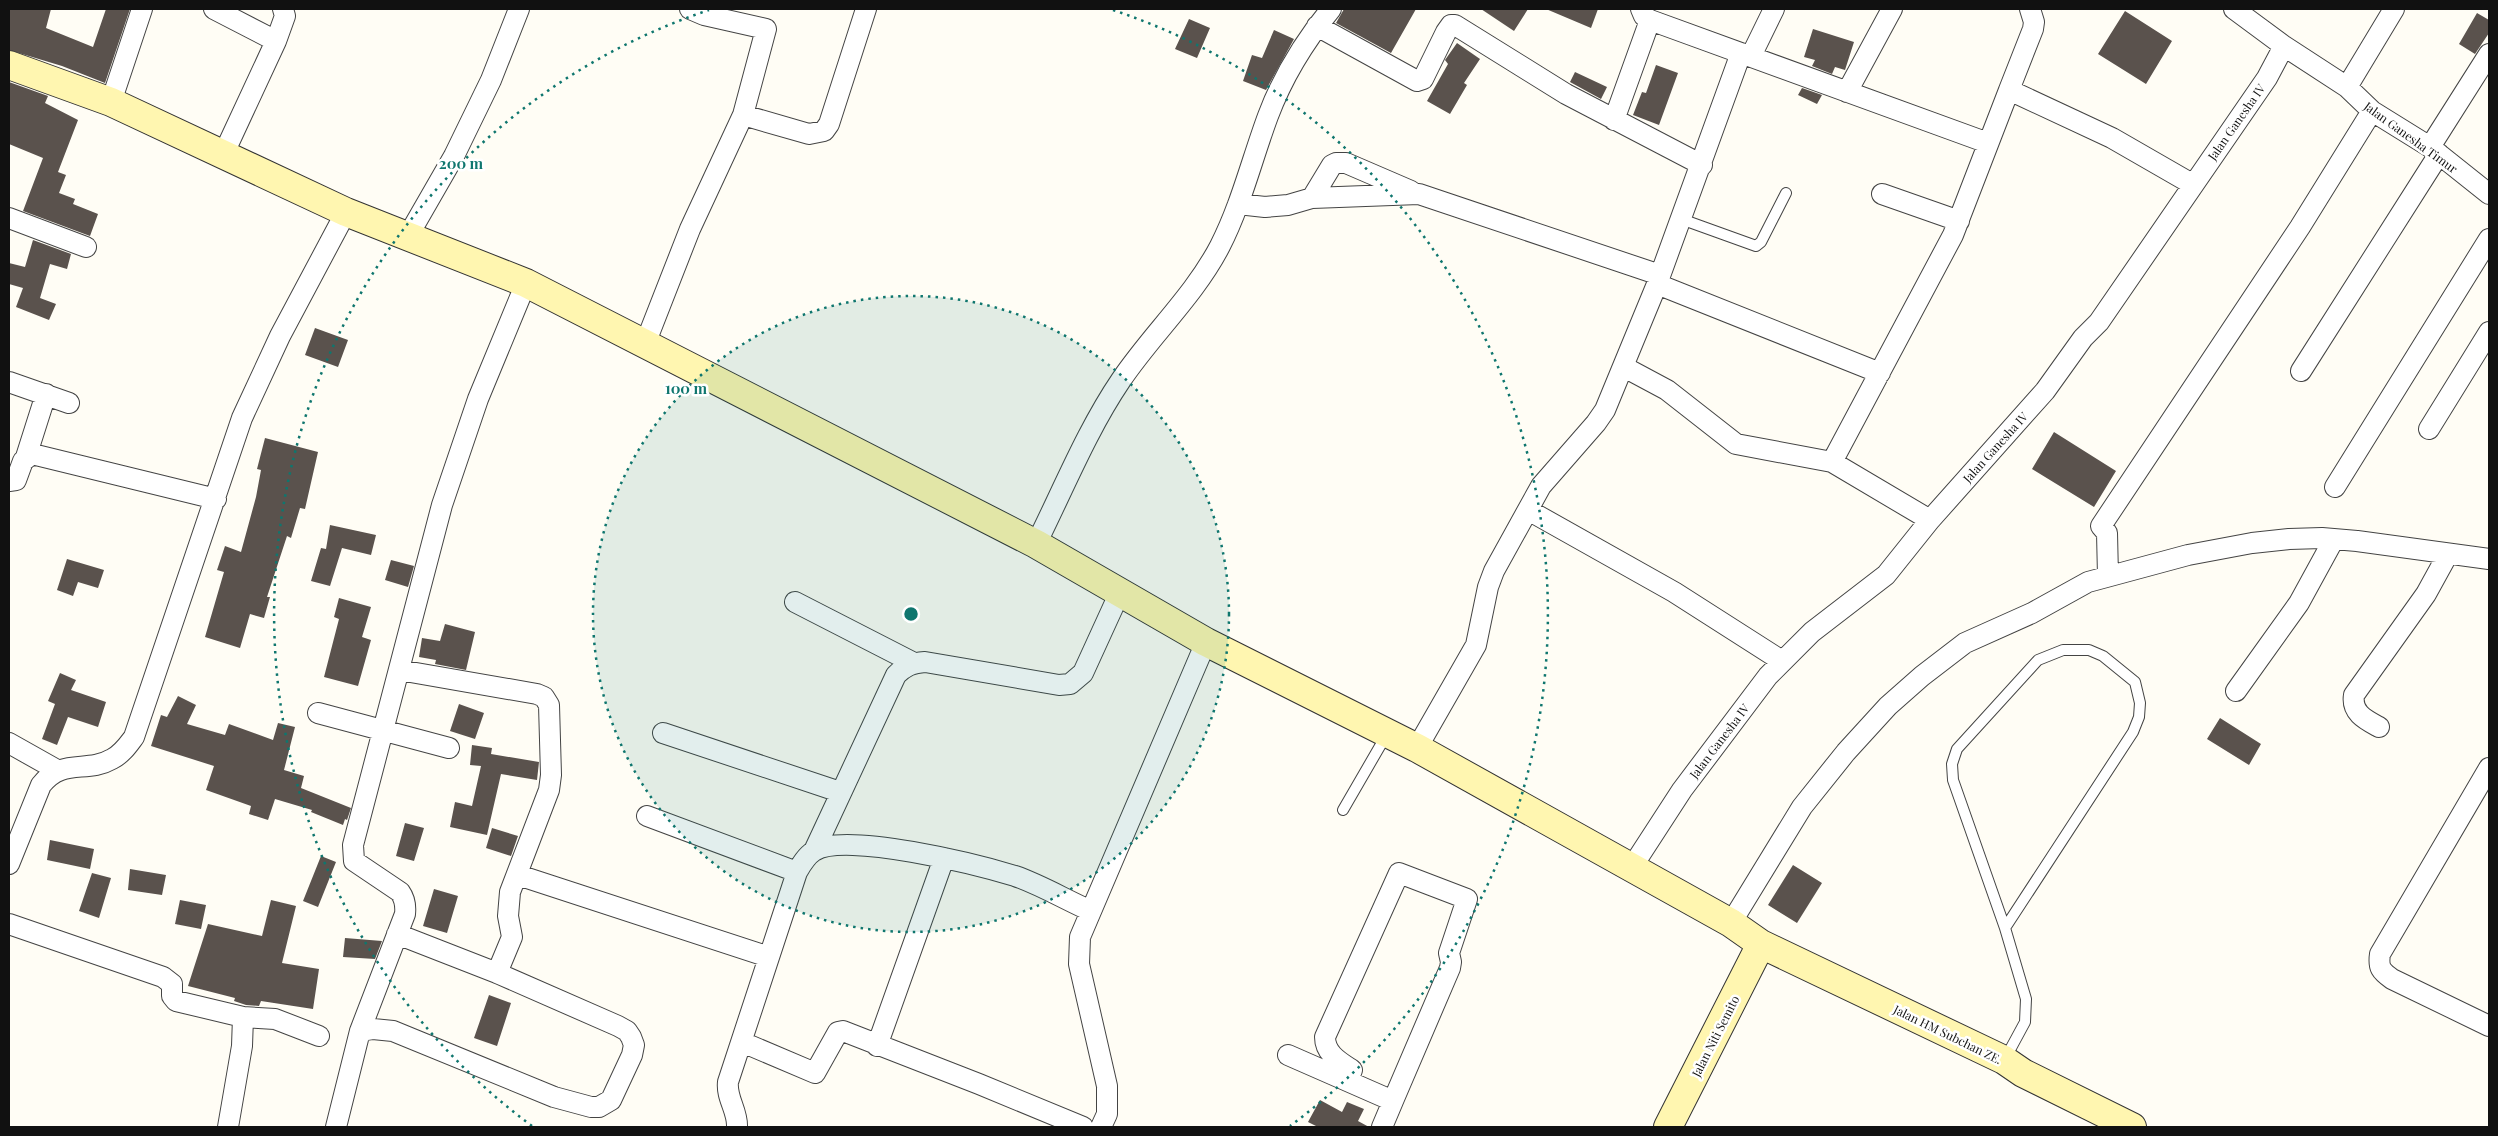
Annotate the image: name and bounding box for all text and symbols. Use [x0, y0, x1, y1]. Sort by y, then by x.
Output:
street label: Jalan Ganesha IV [2203, 80, 2269, 164]
street label: Jalan Ganesha Timur [2360, 97, 2461, 177]
text: 200 m [439, 153, 484, 173]
text: 100 m [665, 378, 708, 398]
street label: Jalan Ganesha IV [1958, 408, 2031, 486]
centre of rings [902, 605, 920, 623]
street label: Jalan Ganesha IV [1685, 700, 1753, 782]
street label: Jalan Niti Semito [1687, 992, 1743, 1080]
street label: Jalan HM Subchan ZE. [1890, 1000, 2005, 1067]

